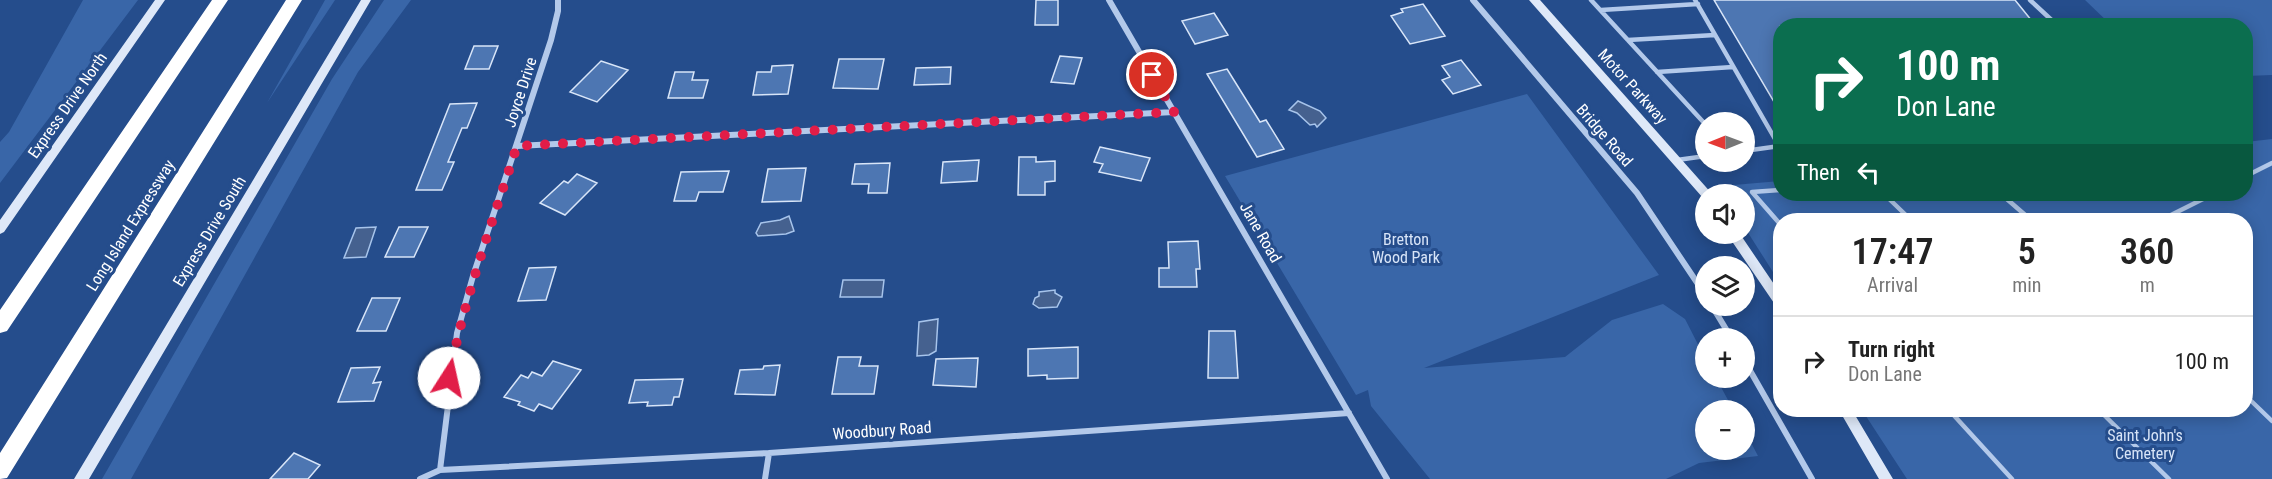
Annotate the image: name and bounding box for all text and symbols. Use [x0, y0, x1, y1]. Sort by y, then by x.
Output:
text: 100 m [1896, 41, 2001, 90]
icon: right [1797, 42, 1875, 120]
street label: Motor Parkway [1594, 45, 1671, 128]
street label: Express Drive North [24, 49, 111, 162]
pin [1126, 49, 1177, 100]
street label: Joyce Drive [500, 55, 541, 130]
icon: arrive [1135, 58, 1168, 91]
text: Don Lane [1896, 91, 1996, 123]
street label: Bridge Road [1572, 100, 1637, 170]
north arrow [1695, 112, 1755, 172]
map controls [1695, 112, 1755, 460]
street label: Long Island Expressway [82, 156, 179, 294]
icon: left [1852, 156, 1885, 189]
text: Then [1797, 160, 1840, 185]
street label: Express Drive South [169, 173, 250, 290]
button: sound [1695, 184, 1755, 244]
street label: Jane Road [1236, 199, 1285, 266]
park label: Bretton Wood Park [1372, 230, 1441, 267]
text: 17:47 [1852, 231, 1934, 273]
text: 5 [2018, 231, 2036, 273]
text: 360 [2120, 231, 2174, 273]
button: layers [1695, 256, 1755, 316]
text: Arrival [1867, 273, 1918, 297]
text: min [2012, 273, 2041, 297]
text: m [2140, 273, 2155, 297]
button: + [1695, 328, 1755, 388]
text: Turn right [1848, 337, 1935, 362]
icon: right [1797, 345, 1830, 378]
position arrow [417, 346, 481, 410]
text: 100 m [2175, 349, 2229, 374]
text: Don Lane [1848, 362, 1922, 386]
button: − [1695, 400, 1755, 460]
street label: Woodbury Road [832, 418, 932, 443]
park label: Saint John's Cemetery [2107, 426, 2183, 463]

